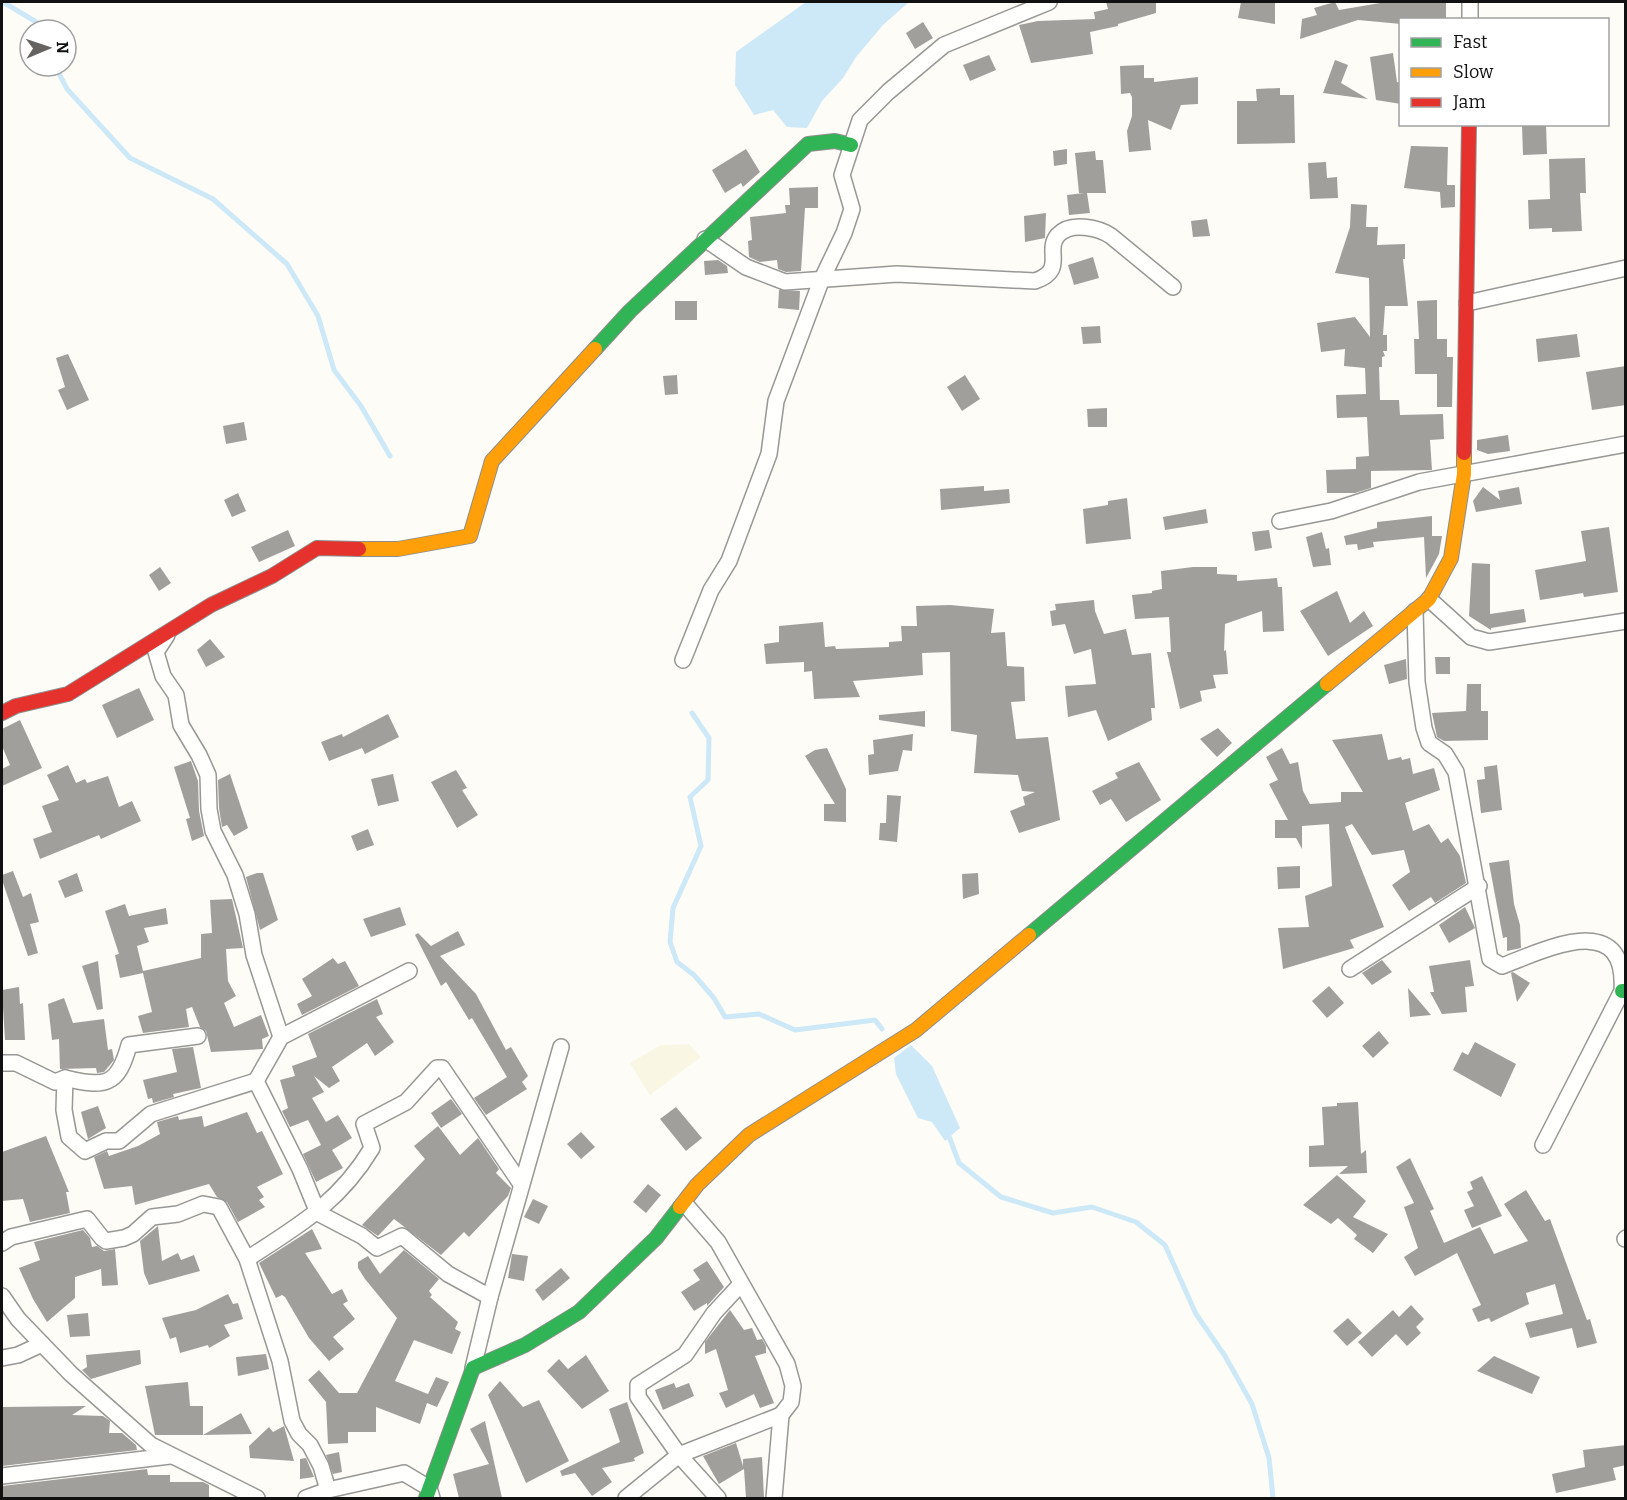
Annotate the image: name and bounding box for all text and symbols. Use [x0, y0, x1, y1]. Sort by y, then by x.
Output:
north arrow [18, 18, 78, 78]
legend [1399, 18, 1609, 126]
text: Fast [1453, 31, 1488, 53]
text: N [53, 41, 72, 54]
text: Slow [1453, 61, 1494, 83]
text: Jam [1452, 91, 1486, 113]

